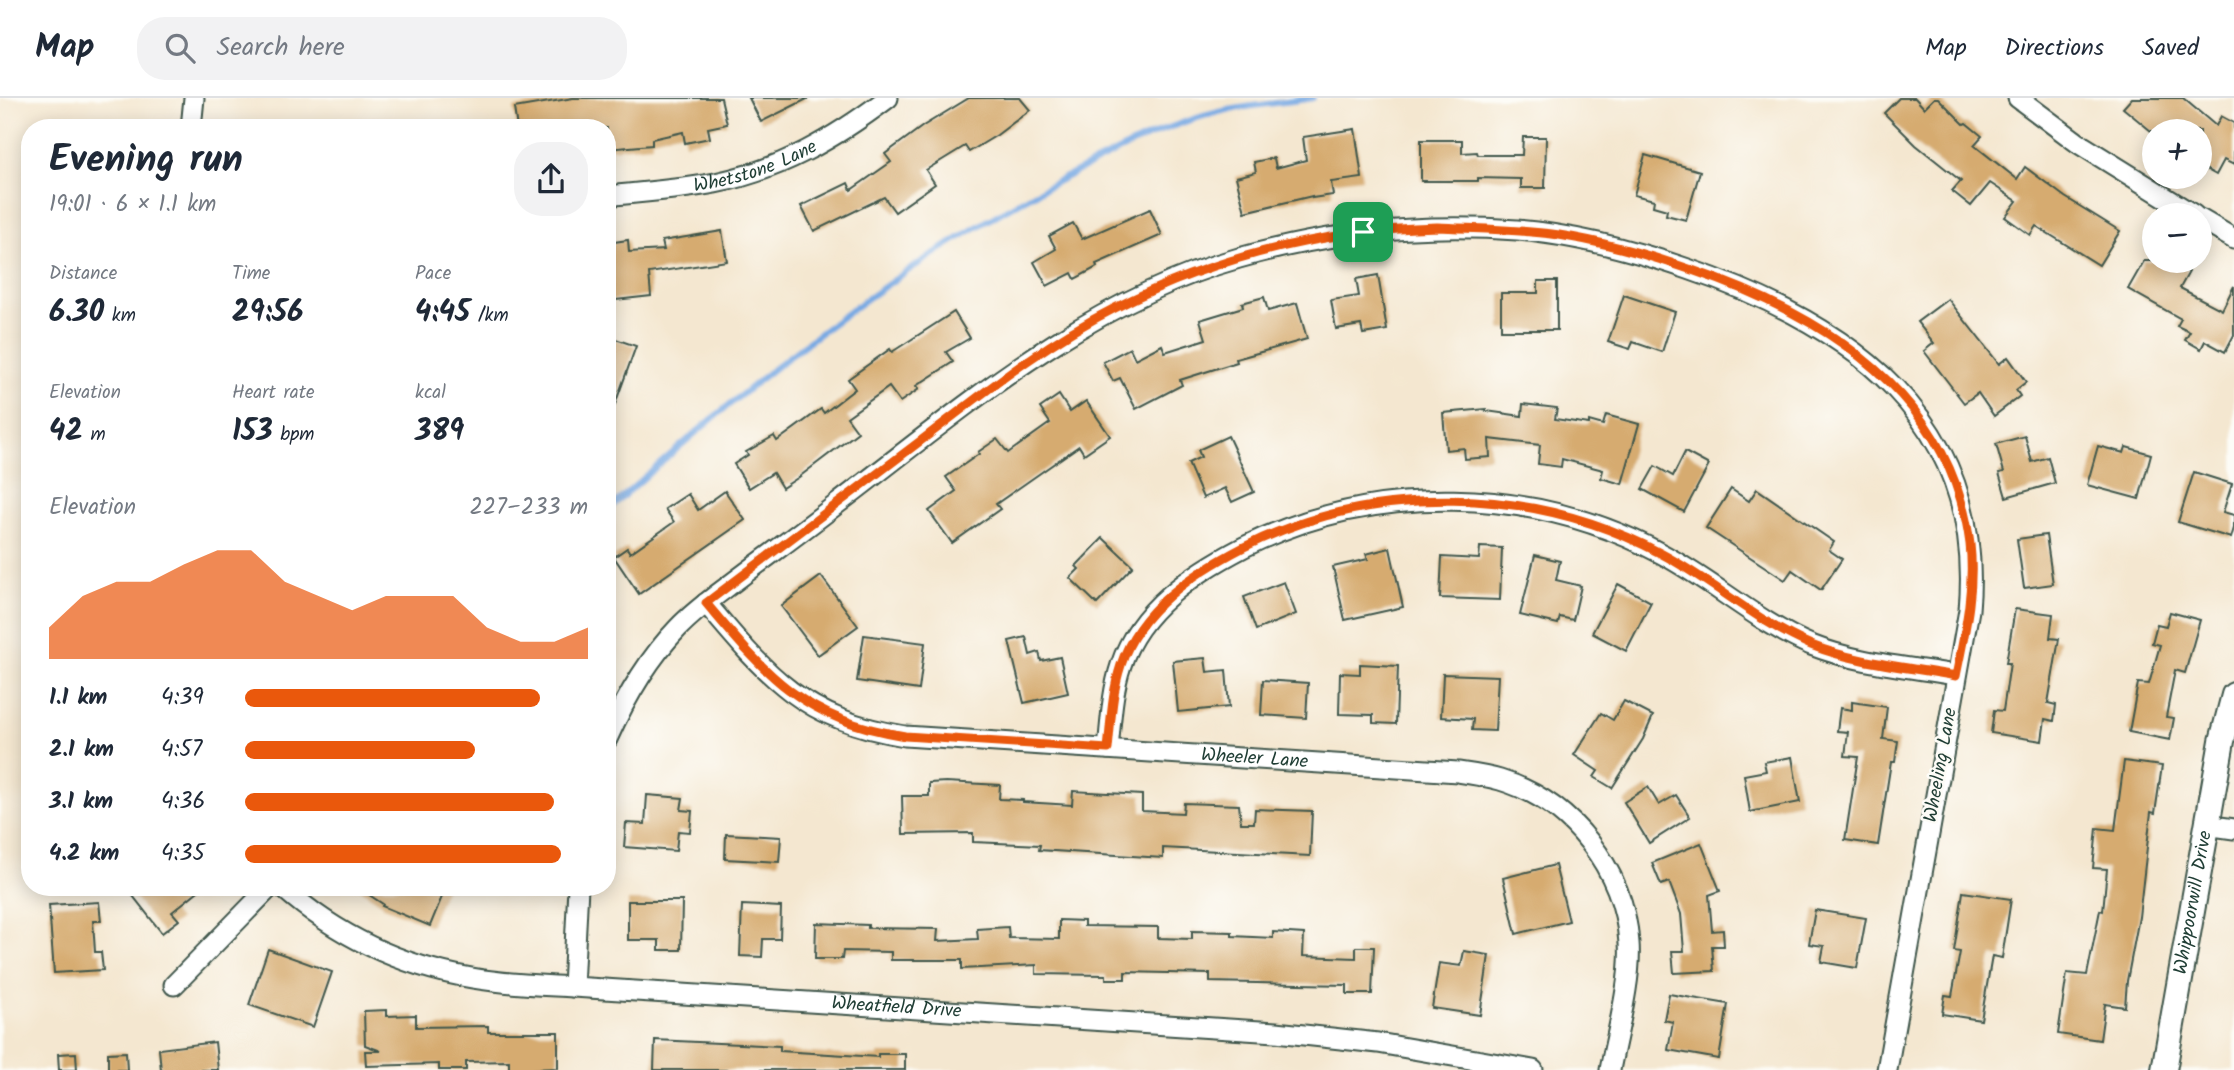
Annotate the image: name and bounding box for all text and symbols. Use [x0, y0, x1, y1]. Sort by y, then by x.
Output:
search box [137, 17, 627, 80]
text: Map [35, 22, 95, 75]
text: Search here [217, 27, 345, 69]
icon: search [161, 29, 199, 67]
text: Map [1925, 29, 1967, 68]
text: Directions [2005, 29, 2104, 68]
text: Saved [2142, 29, 2199, 68]
map controls [2142, 119, 2212, 273]
button: + [2142, 119, 2212, 189]
text: Evening run [49, 131, 243, 191]
street label: Whetstone Lane [691, 132, 823, 201]
button: share [514, 142, 588, 216]
text: 19:01 · 6 × 1.1 km [49, 187, 216, 223]
pin [1333, 202, 1393, 262]
button: − [2142, 203, 2212, 273]
icon: arrive [1344, 213, 1382, 251]
text: Distance [49, 259, 117, 289]
text: Time [232, 259, 270, 289]
text: Pace [415, 259, 451, 289]
text: 6.30 [49, 289, 104, 337]
text: 29:56 [232, 289, 304, 337]
text: 4:45 [415, 289, 470, 337]
text: km [104, 301, 136, 331]
text: /km [470, 301, 509, 331]
text: Elevation [49, 378, 121, 408]
text: Heart rate [232, 378, 315, 408]
text: kcal [415, 378, 446, 408]
text: 42 [49, 408, 83, 456]
text: 153 [232, 408, 273, 456]
text: 389 [415, 408, 464, 456]
text: m [83, 420, 106, 450]
text: bpm [273, 420, 314, 450]
text: Elevation [49, 490, 136, 526]
text: 227–233 m [469, 490, 588, 526]
text: 1.1 km [49, 680, 107, 716]
text: 4:39 [161, 680, 204, 716]
street label: Wheeling Lane [1916, 705, 1966, 825]
text: 2.1 km [49, 732, 114, 768]
text: 4:57 [161, 732, 202, 768]
street label: Wheeler Lane [1200, 740, 1310, 777]
text: 3.1 km [49, 784, 113, 820]
text: 4:36 [161, 784, 205, 820]
street label: Whippoorwill Drive [2166, 828, 2221, 977]
text: 4.2 km [49, 836, 119, 872]
text: 4:35 [161, 836, 205, 872]
street label: Wheatfield Drive [831, 989, 963, 1027]

